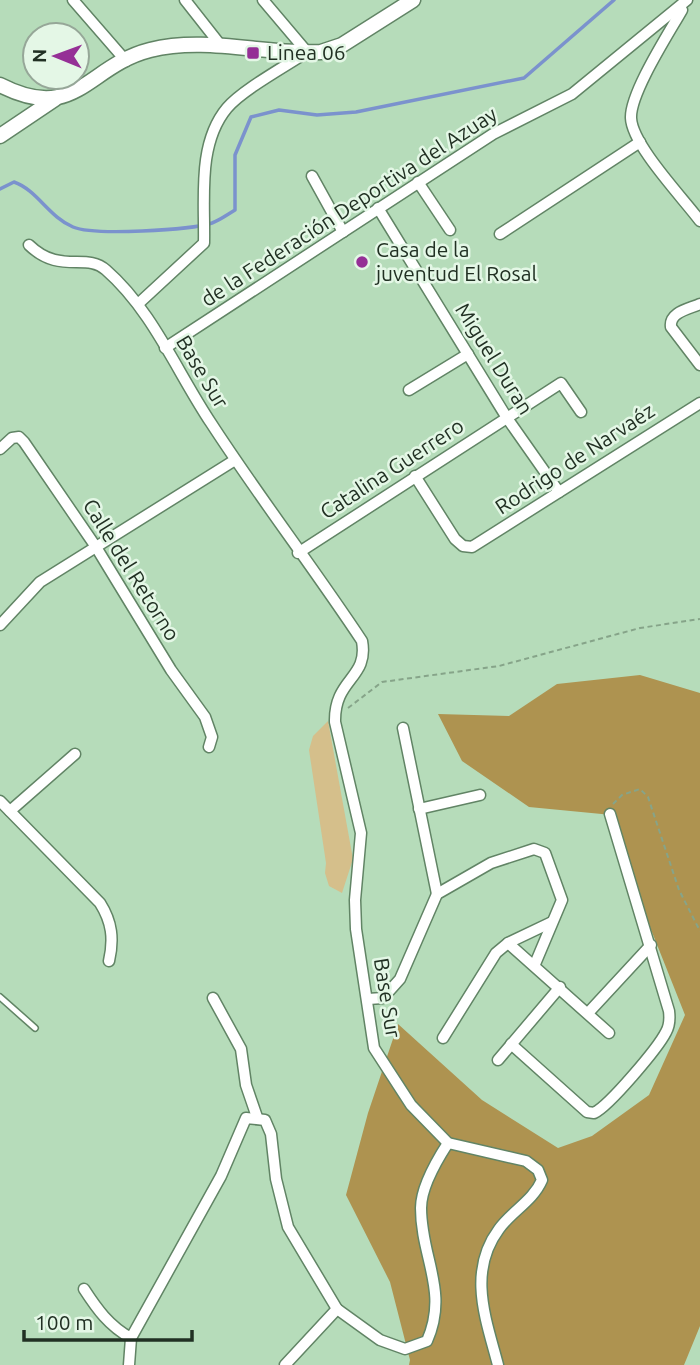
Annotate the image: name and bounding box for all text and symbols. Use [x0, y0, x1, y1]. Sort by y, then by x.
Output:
north arrow [21, 21, 91, 91]
place label: Linea 06 [267, 40, 346, 64]
marker: Linea 06 [245, 45, 261, 61]
text: N [28, 48, 50, 63]
street label: de la Federación Deportiva del Azuay [196, 101, 501, 311]
place label: Casa de la juventud El Rosal [374, 237, 537, 285]
marker: Casa de la juventud El Rosal [354, 254, 370, 270]
street label: Miguel Duran [451, 298, 539, 419]
street label: Base Sur [172, 331, 234, 412]
street label: Rodrigo de Narvaéz [490, 398, 659, 519]
street label: Catalina Guerrero [315, 413, 468, 523]
street label: Calle del Retorno [79, 494, 185, 645]
street label: Base Sur [370, 956, 406, 1040]
scale bar [24, 1298, 192, 1342]
text: 100 m [35, 1310, 93, 1334]

